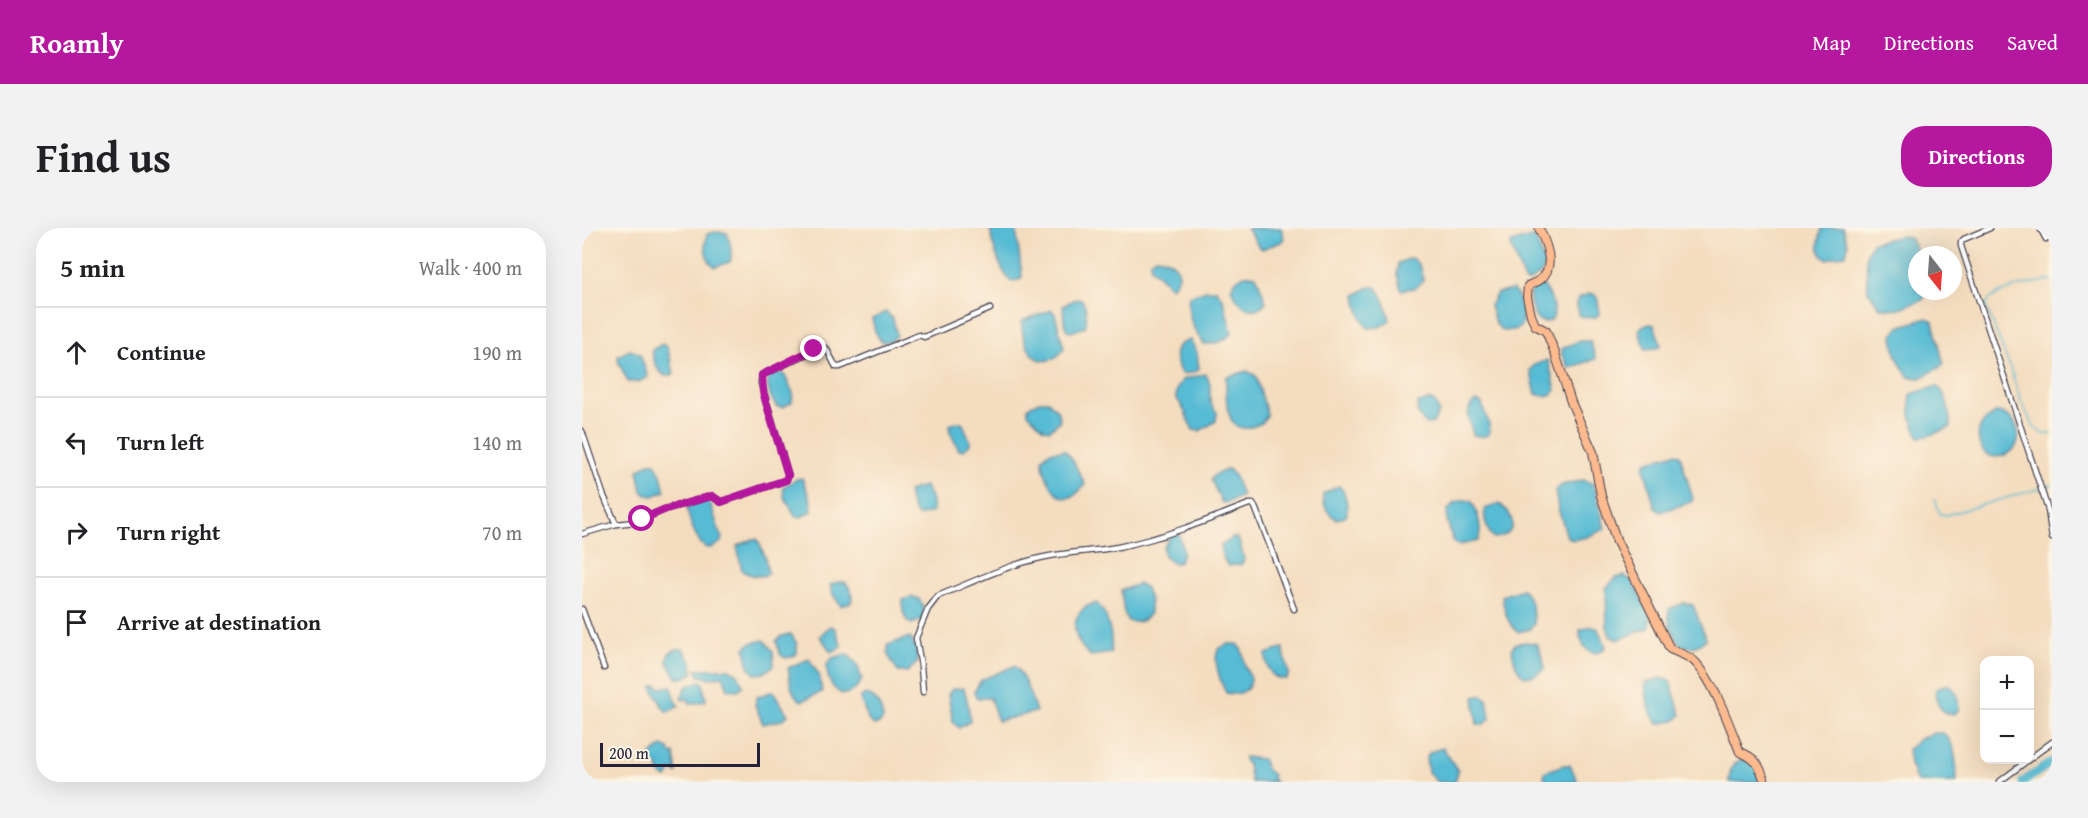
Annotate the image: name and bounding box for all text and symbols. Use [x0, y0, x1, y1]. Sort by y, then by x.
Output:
text: Roamly [30, 22, 124, 63]
text: Map [1812, 27, 1851, 58]
text: Directions [1884, 27, 1974, 58]
text: Saved [2007, 27, 2058, 58]
text: Find us [36, 126, 171, 187]
button: Directions [1901, 126, 2052, 187]
north arrow [1908, 246, 1962, 300]
text: 5 min [60, 248, 125, 287]
text: Walk · 400 m [419, 253, 522, 282]
route end [800, 335, 826, 361]
icon: ahead [60, 336, 93, 369]
text: Continue [117, 336, 206, 368]
text: 190 m [472, 338, 522, 367]
icon: left [60, 426, 93, 459]
text: Turn left [117, 426, 204, 458]
text: 140 m [472, 428, 522, 457]
route start [628, 505, 654, 531]
icon: right [60, 516, 93, 549]
text: Turn right [117, 516, 220, 548]
text: 70 m [482, 518, 522, 547]
icon: arrive [60, 606, 93, 639]
text: Arrive at destination [117, 606, 321, 638]
map controls [1980, 656, 2034, 764]
button: + [1980, 656, 2034, 710]
button: − [1980, 710, 2034, 764]
scale bar [600, 740, 760, 768]
text: 200 m [609, 741, 649, 765]

